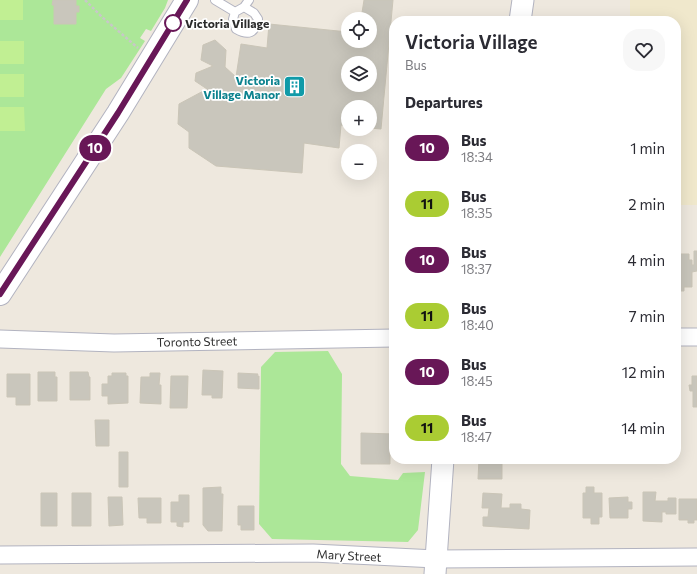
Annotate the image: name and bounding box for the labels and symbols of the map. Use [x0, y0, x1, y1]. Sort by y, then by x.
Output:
marker: Victoria Village [164, 14, 182, 32]
place label: Victoria Village [185, 16, 269, 30]
place label: Victoria Village Manor [203, 73, 280, 101]
building icon: Victoria Village Manor [282, 74, 308, 100]
line badge: 10 [77, 135, 113, 161]
street label: Toronto Street [156, 333, 238, 349]
street label: Mary Street [316, 546, 382, 564]

